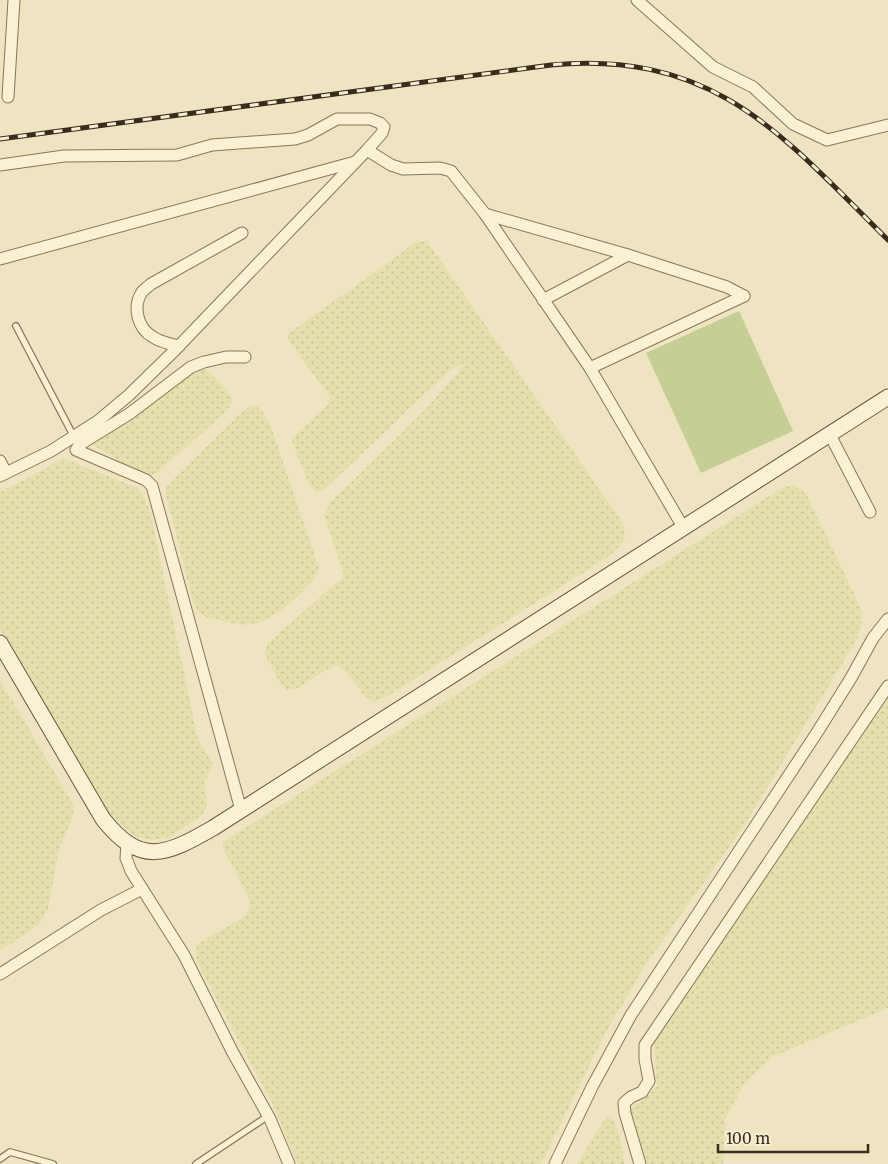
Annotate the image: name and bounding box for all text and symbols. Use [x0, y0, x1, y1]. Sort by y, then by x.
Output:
scale bar [718, 1122, 868, 1154]
text: 100 m [726, 1129, 770, 1148]

